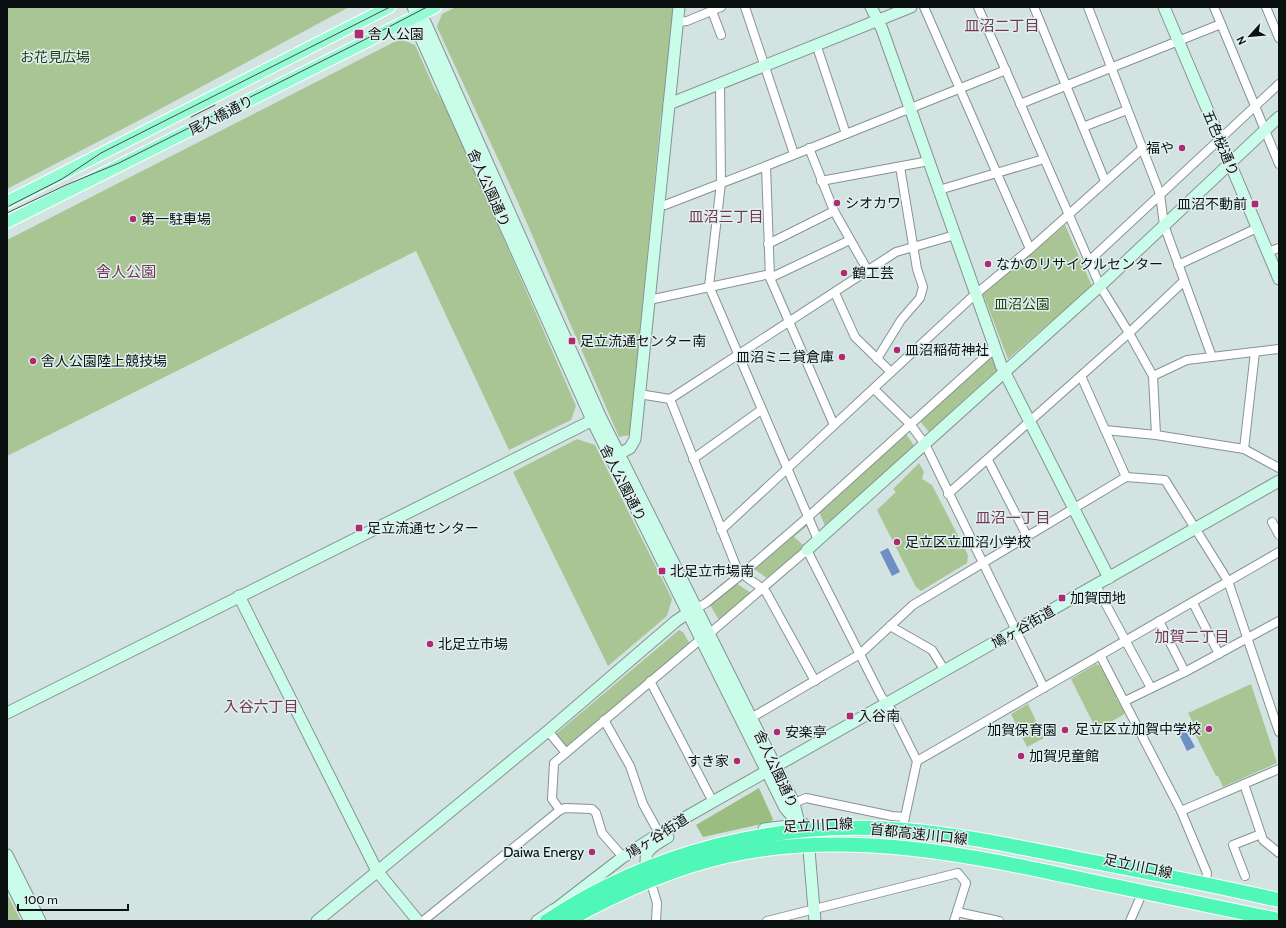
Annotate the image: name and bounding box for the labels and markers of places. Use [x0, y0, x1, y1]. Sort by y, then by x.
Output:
place label: 舎人公園 [368, 25, 424, 43]
marker: 舎人公園 [353, 28, 365, 40]
place label: 福や [1146, 139, 1174, 157]
marker: 福や [1177, 143, 1187, 153]
place label: シオカワ [845, 194, 901, 212]
place label: 皿沼不動前 [1177, 195, 1247, 213]
marker: シオカワ [832, 198, 842, 208]
marker: 皿沼不動前 [1250, 199, 1260, 209]
place label: 第一駐車場 [141, 210, 211, 228]
marker: 第一駐車場 [128, 214, 138, 224]
place label: なかのリサイクルセンター [996, 255, 1163, 273]
marker: なかのリサイクルセンター [983, 259, 993, 269]
place label: 鶴工芸 [852, 264, 894, 282]
marker: 鶴工芸 [839, 268, 849, 278]
place label: 足立流通センター南 [580, 332, 706, 350]
marker: 足立流通センター南 [567, 336, 577, 346]
place label: 皿沼稲荷神社 [905, 341, 989, 359]
marker: 皿沼稲荷神社 [892, 345, 902, 355]
place label: 皿沼ミニ貸倉庫 [736, 348, 834, 366]
place label: 舎人公園陸上競技場 [41, 352, 167, 370]
marker: 皿沼ミニ貸倉庫 [837, 352, 847, 362]
marker: 舎人公園陸上競技場 [28, 356, 38, 366]
place label: 足立流通センター [367, 519, 479, 537]
marker: 足立流通センター [354, 523, 364, 533]
place label: 足立区立皿沼小学校 [905, 533, 1031, 551]
marker: 足立区立皿沼小学校 [892, 537, 902, 547]
place label: 北足立市場南 [670, 562, 754, 580]
marker: 北足立市場南 [657, 566, 667, 576]
place label: 加賀団地 [1070, 589, 1126, 607]
marker: 加賀団地 [1057, 593, 1067, 603]
place label: 北足立市場 [438, 635, 508, 653]
marker: 北足立市場 [425, 639, 435, 649]
place label: 入谷南 [858, 707, 900, 725]
marker: 入谷南 [845, 711, 855, 721]
place label: 足立区立加賀中学校 [1075, 720, 1201, 738]
place label: 加賀保育園 [987, 721, 1057, 739]
place label: 安楽亭 [785, 723, 827, 741]
marker: 足立区立加賀中学校 [1204, 724, 1214, 734]
marker: 加賀保育園 [1060, 725, 1070, 735]
marker: 安楽亭 [772, 727, 782, 737]
place label: 加賀児童館 [1029, 747, 1099, 765]
marker: 加賀児童館 [1016, 751, 1026, 761]
place label: すき家 [687, 752, 729, 770]
marker: すき家 [732, 756, 742, 766]
place label: Daiwa Energy [503, 843, 584, 861]
marker: Daiwa Energy [587, 847, 597, 857]

